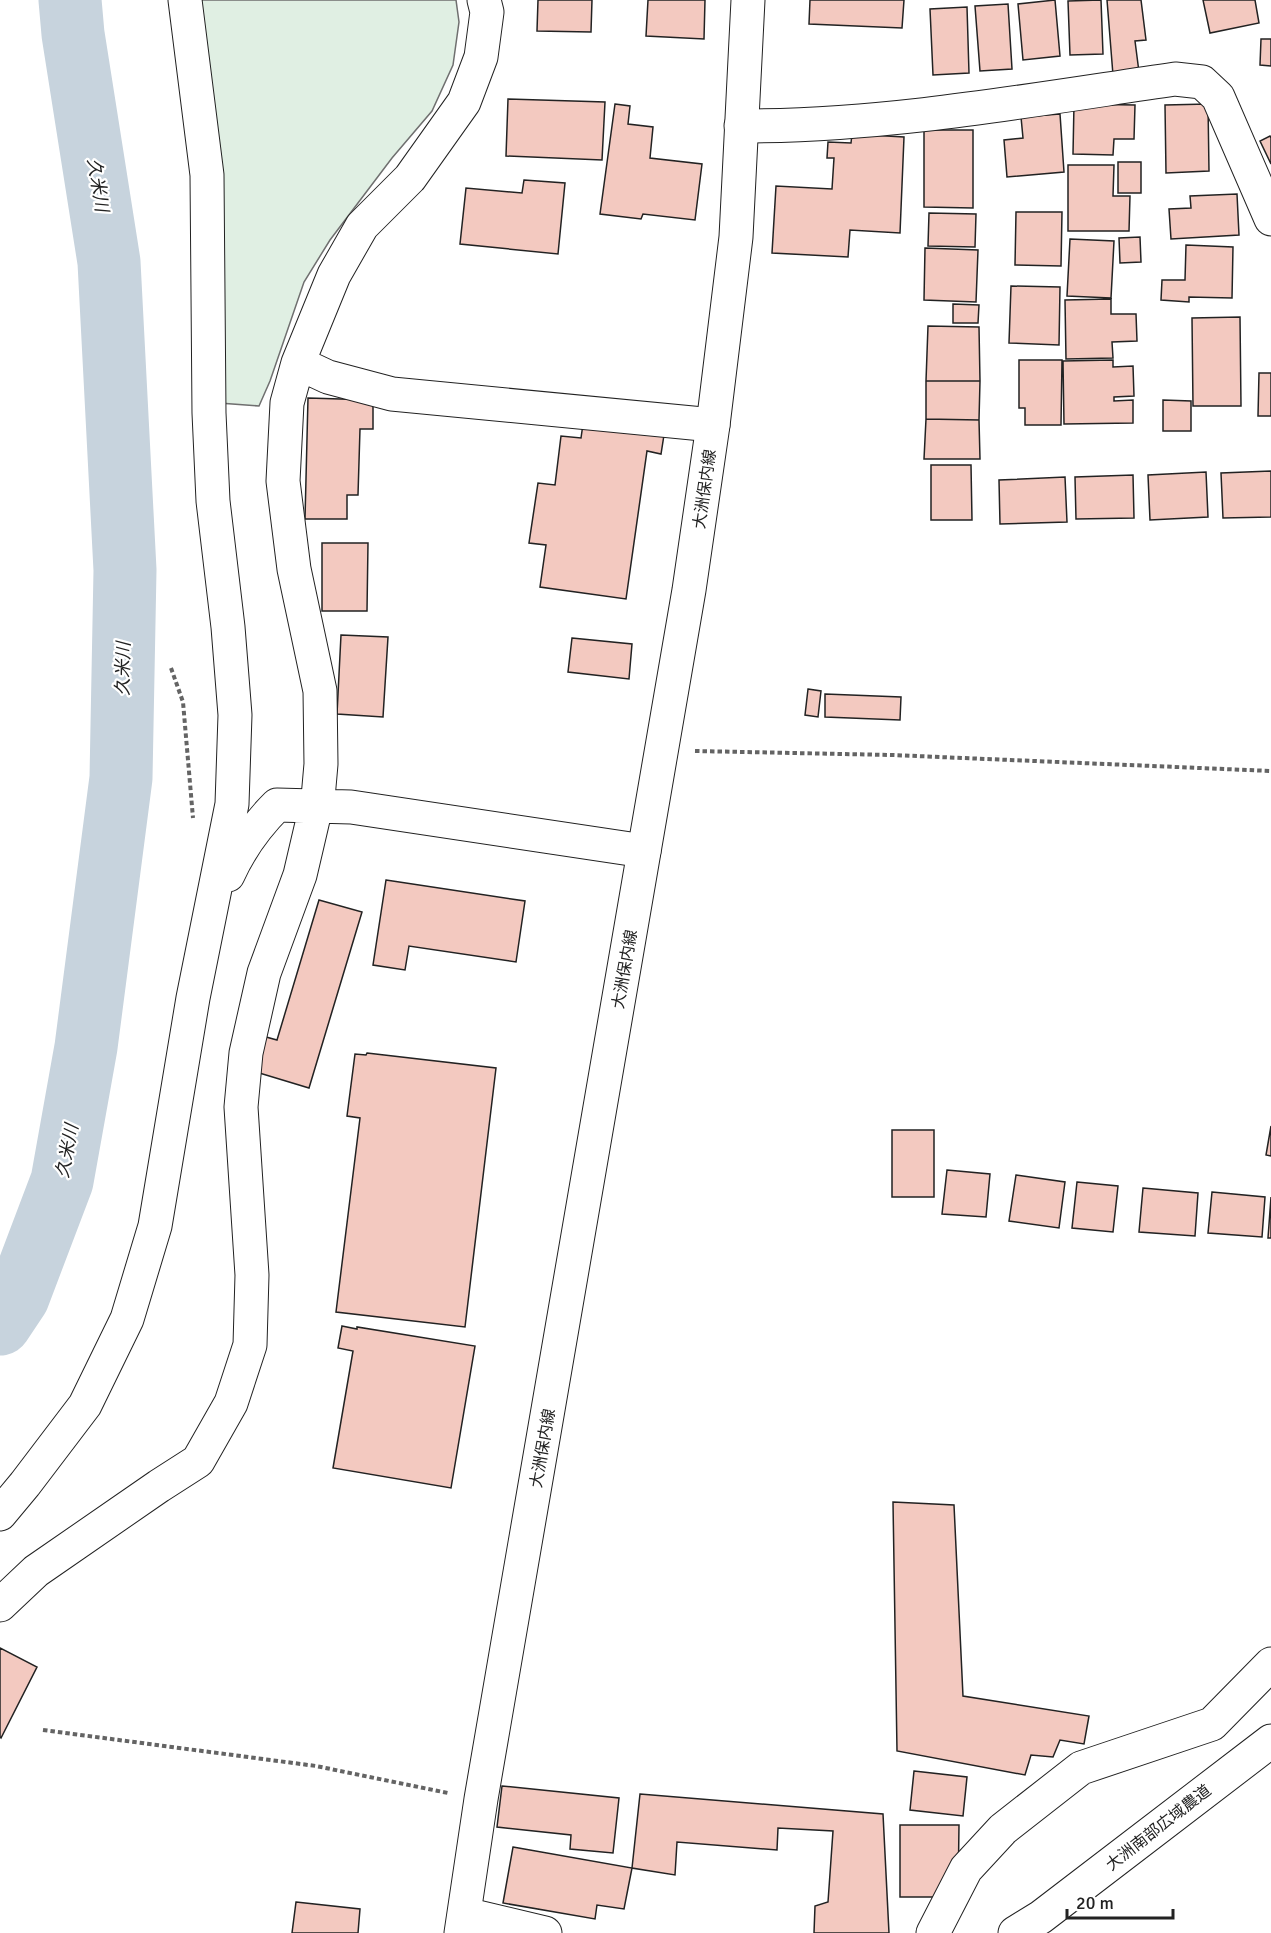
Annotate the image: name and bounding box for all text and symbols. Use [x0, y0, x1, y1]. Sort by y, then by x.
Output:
water label: 久米川 [83, 157, 113, 215]
street label: 大洲保内線 [690, 448, 720, 530]
water label: 久米川 [112, 640, 135, 696]
street label: 大洲保内線 [608, 928, 642, 1010]
water label: 久米川 [51, 1120, 83, 1180]
street label: 大洲保内線 [526, 1407, 560, 1489]
street label: 大洲南部広域農道 [1102, 1781, 1215, 1875]
scale bar [1067, 1882, 1174, 1920]
text: 20 m [1076, 1892, 1114, 1914]

